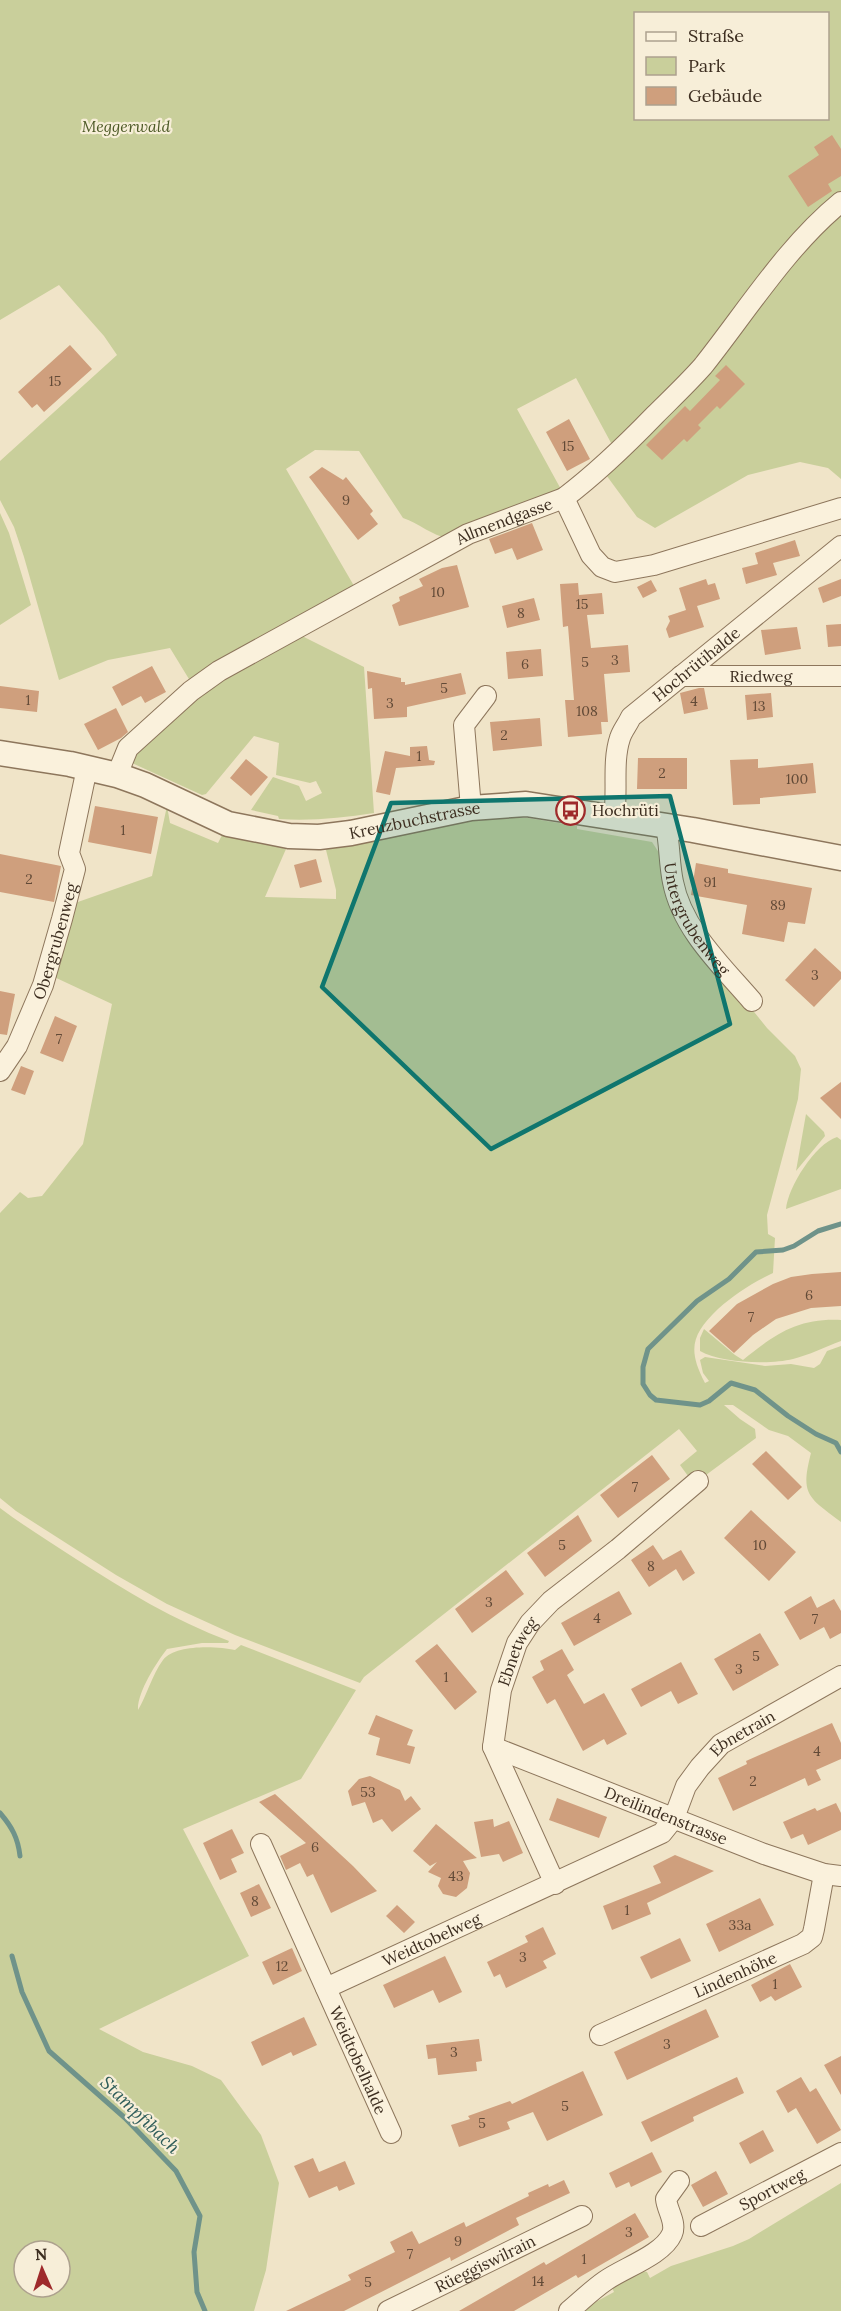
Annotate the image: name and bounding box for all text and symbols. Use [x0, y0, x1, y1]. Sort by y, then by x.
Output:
legend [634, 12, 829, 120]
text: Straße [688, 24, 744, 47]
text: Park [688, 54, 726, 77]
text: Gebäude [688, 84, 763, 107]
park label: Meggerwald [82, 116, 170, 136]
house number: 15 [49, 372, 61, 390]
house number: 15 [562, 437, 574, 455]
house number: 9 [342, 491, 350, 509]
street label: Allmendgasse [451, 493, 555, 549]
house number: 10 [431, 583, 445, 601]
house number: 15 [576, 595, 588, 613]
house number: 8 [517, 604, 525, 622]
street label: Hochrütihalde [648, 622, 744, 706]
house number: 3 [611, 651, 619, 669]
house number: 5 [581, 653, 589, 671]
house number: 6 [521, 655, 529, 673]
street label: Riedweg [730, 666, 794, 686]
house number: 5 [440, 679, 448, 697]
house number: 1 [25, 691, 31, 709]
house number: 4 [690, 692, 698, 710]
house number: 3 [386, 694, 394, 712]
house number: 13 [753, 697, 766, 715]
house number: 108 [576, 702, 598, 720]
house number: 2 [500, 726, 508, 744]
house number: 1 [416, 747, 422, 765]
house number: 2 [658, 764, 666, 782]
house number: 100 [786, 770, 808, 788]
bus stop icon: Hochrüti [555, 794, 587, 826]
street label: Kreuzbuchstrasse [347, 797, 481, 843]
place label: Hochrüti [592, 800, 659, 820]
house number: 1 [120, 821, 126, 839]
street label: Untergrubenweg [660, 861, 735, 980]
house number: 2 [25, 870, 33, 888]
house number: 91 [703, 873, 717, 891]
street label: Obergrubenweg [28, 880, 81, 1003]
house number: 89 [770, 896, 786, 914]
house number: 3 [811, 966, 819, 984]
house number: 7 [56, 1030, 63, 1048]
house number: 6 [805, 1286, 813, 1304]
house number: 7 [748, 1308, 755, 1326]
house number: 7 [632, 1478, 639, 1496]
house number: 5 [558, 1536, 566, 1554]
house number: 10 [753, 1536, 767, 1554]
house number: 8 [647, 1557, 655, 1575]
house number: 3 [485, 1593, 493, 1611]
house number: 4 [593, 1609, 601, 1627]
house number: 7 [812, 1610, 819, 1628]
street label: Ebnetweg [493, 1611, 542, 1689]
house number: 5 [752, 1647, 760, 1665]
house number: 3 [735, 1660, 743, 1678]
house number: 1 [443, 1668, 449, 1686]
street label: Ebnetrain [705, 1705, 779, 1760]
house number: 4 [813, 1742, 821, 1760]
house number: 2 [749, 1772, 757, 1790]
street label: Dreilindenstrasse [602, 1782, 731, 1849]
house number: 53 [360, 1783, 376, 1801]
house number: 6 [311, 1838, 319, 1856]
house number: 43 [448, 1867, 464, 1885]
house number: 8 [251, 1892, 259, 1910]
house number: 1 [624, 1901, 630, 1919]
street label: Weidtobelweg [379, 1908, 485, 1971]
house number: 33a [729, 1916, 751, 1934]
street label: Lindenhöhe [690, 1947, 780, 2002]
house number: 3 [519, 1948, 527, 1966]
house number: 12 [276, 1957, 288, 1975]
house number: 1 [772, 1975, 778, 1993]
street label: Weidtobelhalde [325, 2003, 391, 2118]
house number: 3 [663, 2035, 671, 2053]
house number: 3 [450, 2043, 458, 2061]
water label: Stampfibach [96, 2071, 186, 2159]
house number: 5 [561, 2097, 569, 2115]
house number: 5 [478, 2114, 486, 2132]
street label: Sportweg [736, 2163, 809, 2214]
house number: 3 [625, 2223, 633, 2241]
street label: Rüeggiswilrain [432, 2230, 539, 2297]
house number: 9 [454, 2232, 462, 2250]
north arrow [12, 2239, 72, 2299]
text: N [35, 2244, 48, 2264]
house number: 7 [407, 2245, 414, 2263]
house number: 1 [581, 2250, 587, 2268]
house number: 14 [532, 2272, 545, 2290]
house number: 5 [364, 2273, 372, 2291]

